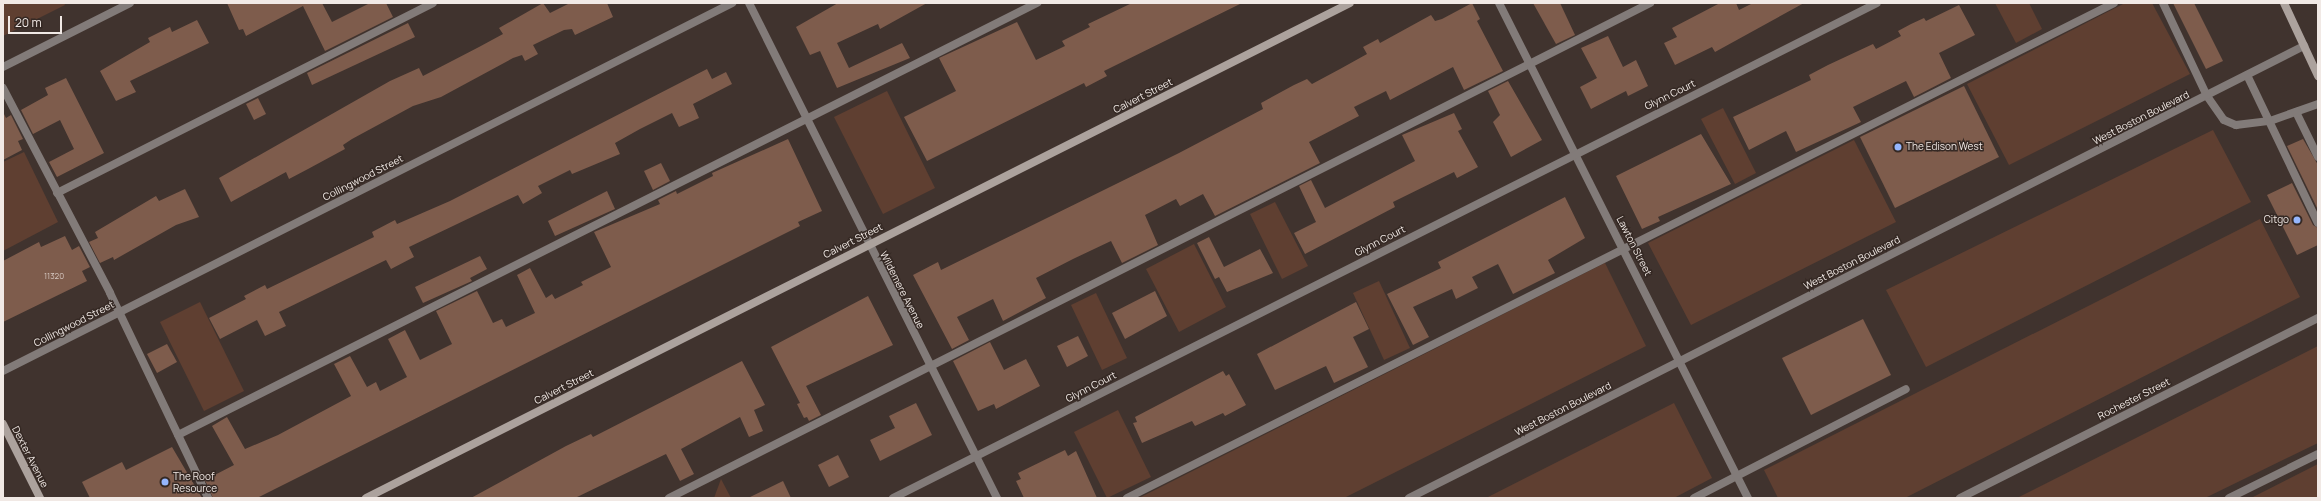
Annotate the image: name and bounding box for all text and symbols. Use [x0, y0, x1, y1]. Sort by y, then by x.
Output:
scale bar [10, 8, 64, 34]
text: 20 m [15, 14, 42, 31]
street label: Calvert Street [1111, 76, 1175, 116]
street label: Glynn Court [1643, 78, 1697, 112]
street label: West Boston Boulevard [2091, 88, 2191, 148]
place label: The Edison West [1906, 141, 1983, 153]
marker: The Edison West [1893, 142, 1903, 152]
street label: Collingwood Street [321, 153, 405, 203]
street label: Lawton Street [1614, 214, 1654, 278]
place label: Citgo [2264, 214, 2289, 226]
marker: Citgo [2292, 215, 2302, 225]
street label: Calvert Street [821, 221, 885, 261]
street label: Glynn Court [1353, 223, 1407, 259]
street label: West Boston Boulevard [1802, 233, 1902, 293]
street label: Wildemere Avenue [877, 249, 927, 331]
house number: 11320 [44, 271, 64, 281]
street label: Collingwood Street [32, 299, 116, 349]
street label: Calvert Street [532, 367, 596, 407]
street label: Glynn Court [1064, 369, 1118, 405]
street label: Rochester Street [2096, 376, 2172, 422]
street label: West Boston Boulevard [1513, 379, 1613, 439]
street label: Dexter Avenue [9, 424, 51, 490]
place label: The Roof Resource [173, 470, 217, 494]
marker: The Roof Resource [160, 477, 170, 487]

